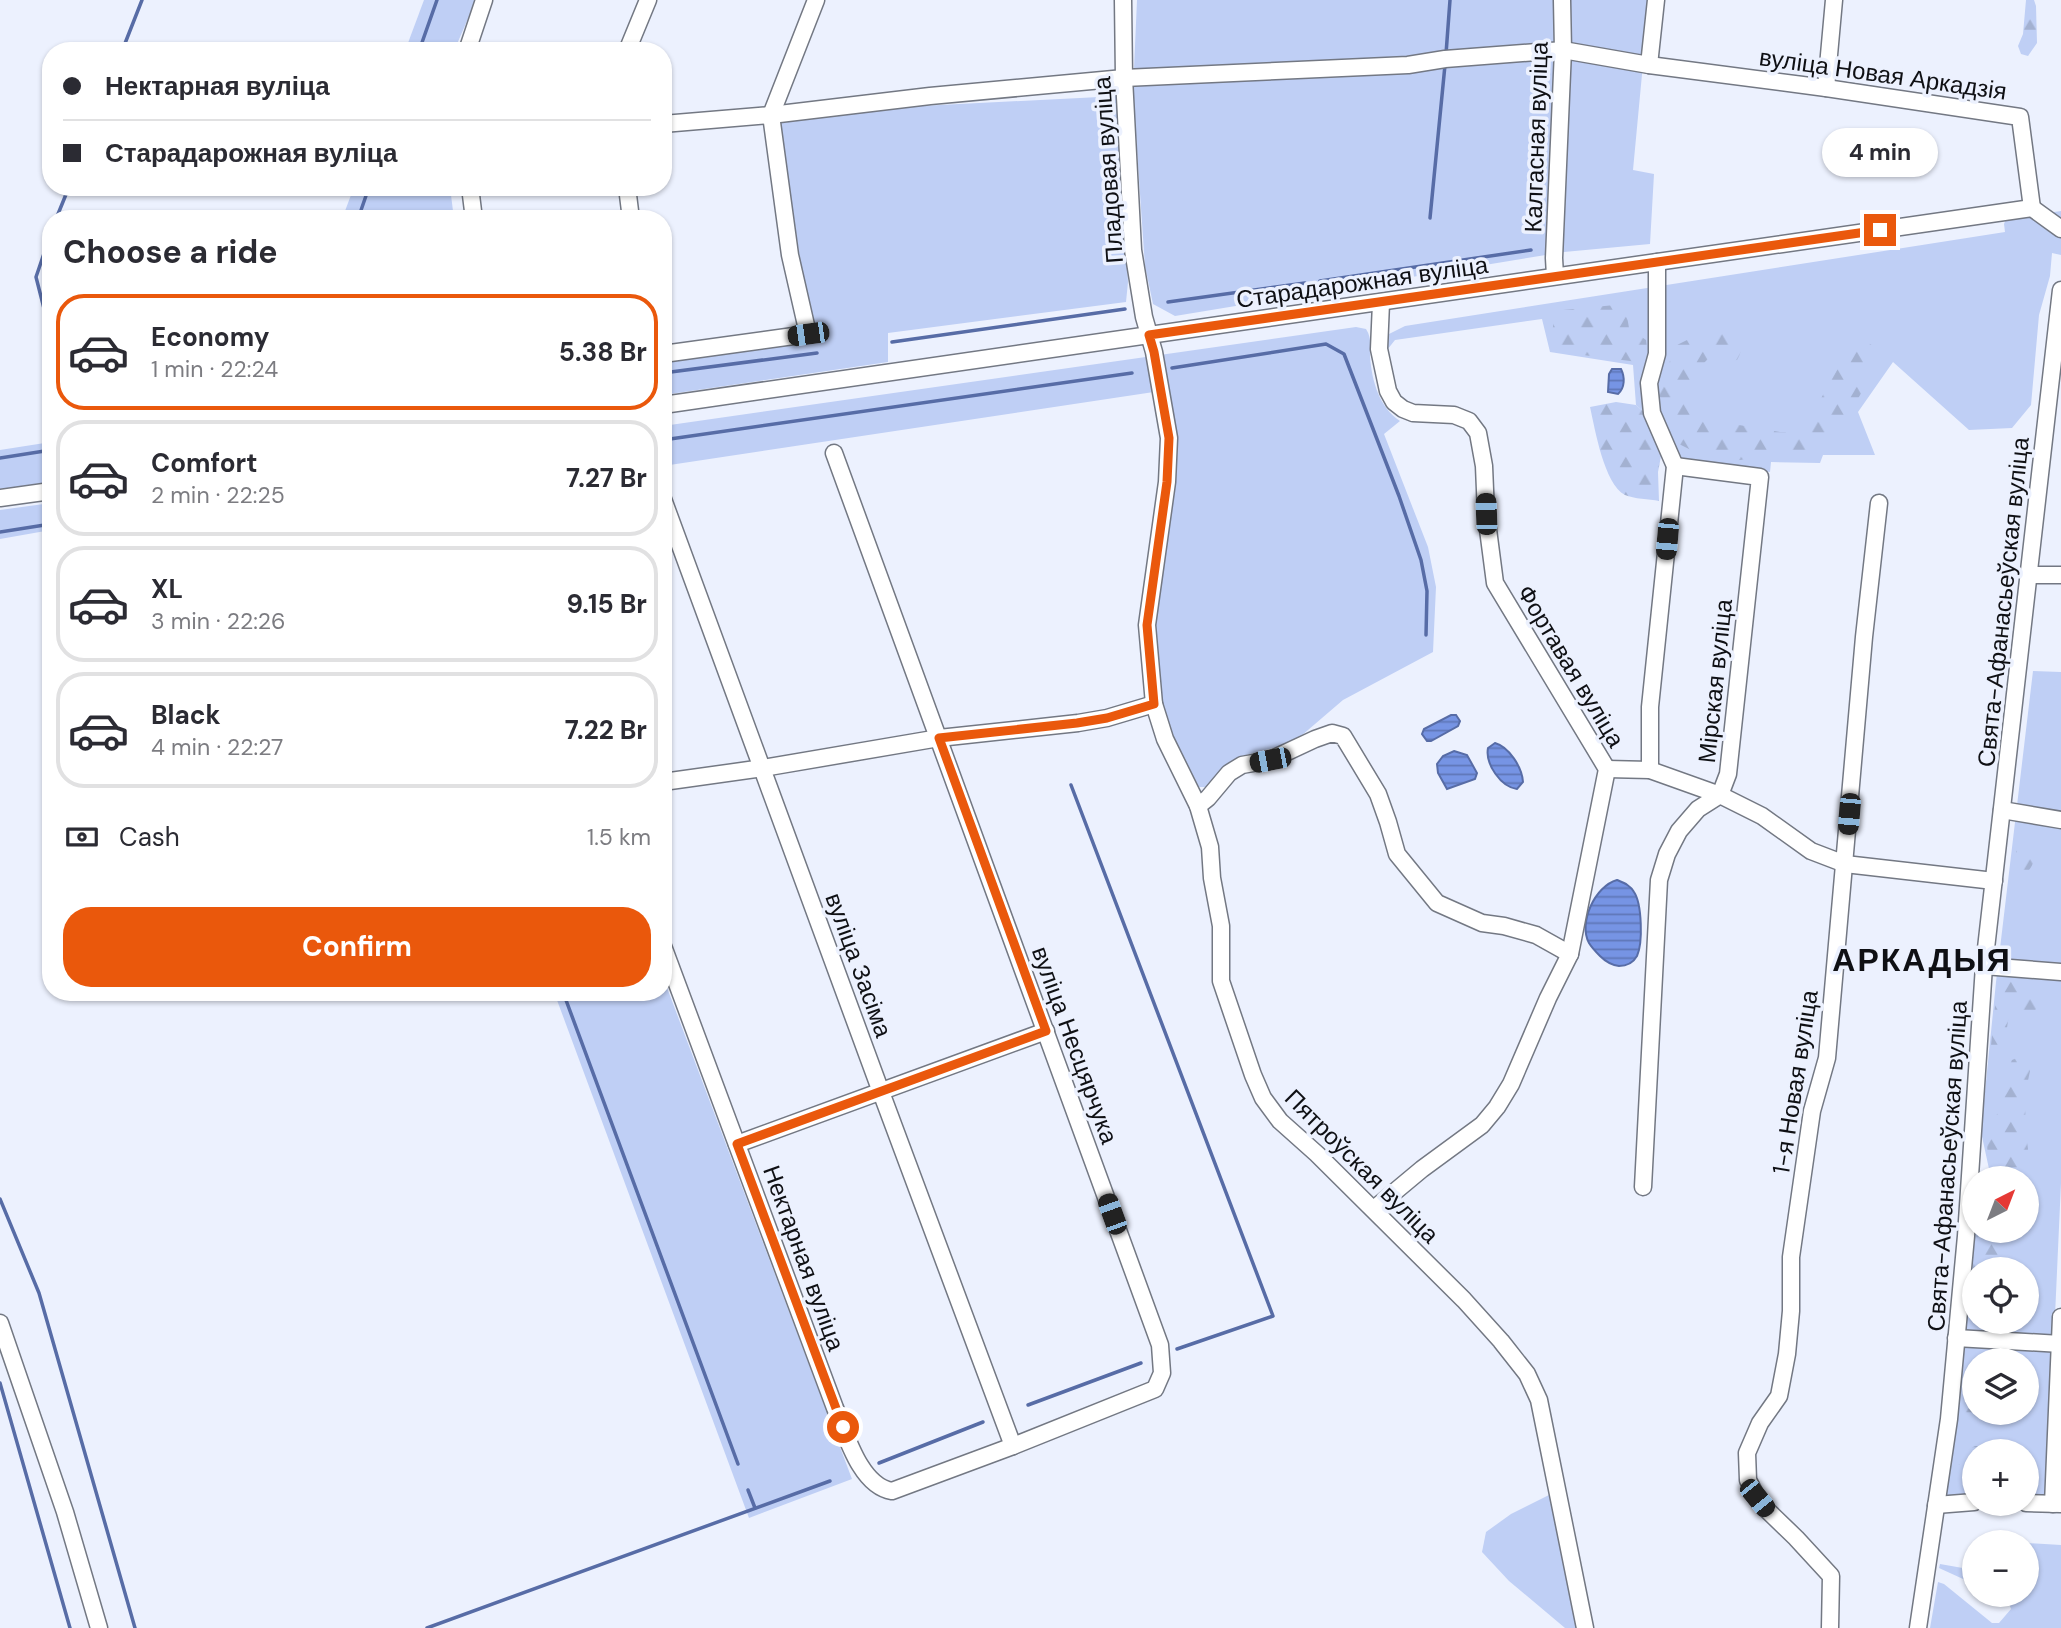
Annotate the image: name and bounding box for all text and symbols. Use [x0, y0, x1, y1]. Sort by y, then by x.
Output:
street label: Калгасная вуліца [1517, 40, 1555, 233]
street label: вуліца Новая Аркадзія [1757, 41, 2009, 107]
text: Нектарная вуліца [105, 69, 330, 103]
street label: Пладовая вуліца [1086, 75, 1130, 265]
callout: 4 min [1822, 128, 1938, 177]
text: Старадарожная вуліца [105, 136, 398, 170]
text: 4 min [1849, 137, 1911, 167]
route end [1864, 214, 1896, 246]
text: Choose a ride [63, 231, 278, 273]
street label: Старадарожная вуліца [1234, 249, 1491, 315]
text: Economy [151, 320, 269, 354]
icon: car [67, 321, 130, 384]
car [786, 321, 831, 347]
text: 5.38 Br [559, 335, 647, 369]
text: 1 min · 22:24 [151, 354, 278, 384]
street label: Свята-Афанасьеўская вуліца [1970, 435, 2036, 769]
text: Comfort [151, 446, 257, 480]
icon: car [67, 447, 130, 510]
text: 7.27 Br [566, 461, 647, 495]
text: 2 min · 22:25 [151, 480, 285, 510]
car [1475, 493, 1498, 535]
car [1655, 517, 1680, 561]
text: XL [151, 572, 183, 606]
icon: car [67, 573, 130, 636]
street label: Фортавая вуліца [1510, 579, 1632, 753]
text: 9.15 Br [567, 587, 647, 621]
street label: Мірская вуліца [1691, 597, 1739, 764]
text: 3 min · 22:26 [151, 606, 286, 636]
text: Black [151, 698, 221, 732]
icon: car [67, 699, 130, 762]
text: 7.22 Br [565, 713, 647, 747]
text: 4 min · 22:27 [151, 732, 283, 762]
car [1248, 746, 1293, 774]
car [1837, 792, 1862, 836]
icon: cash [63, 818, 101, 856]
text: Cash [119, 820, 180, 854]
text: 1.5 km [587, 822, 651, 852]
street label: вуліца Засіма [819, 888, 900, 1042]
button: Confirm [63, 907, 651, 987]
district label: АРКАДЫЯ [1832, 939, 2012, 981]
street label: вуліца Несцярчука [1025, 942, 1125, 1148]
street label: 1-я Новая вуліца [1765, 987, 1825, 1176]
street label: Свята-Афанасьеўская вуліца [1920, 999, 1974, 1332]
street label: Пятроўская вуліца [1278, 1082, 1446, 1250]
street label: Нектарная вуліца [756, 1161, 852, 1356]
north arrow [1962, 1166, 2039, 1242]
map controls [1962, 1166, 2039, 1607]
car [1095, 1191, 1130, 1237]
button: locate [1962, 1257, 2039, 1334]
button: layers [1962, 1348, 2039, 1425]
route start [827, 1411, 859, 1443]
button: + [1962, 1439, 2039, 1516]
car [1736, 1475, 1779, 1521]
button: − [1962, 1530, 2039, 1607]

